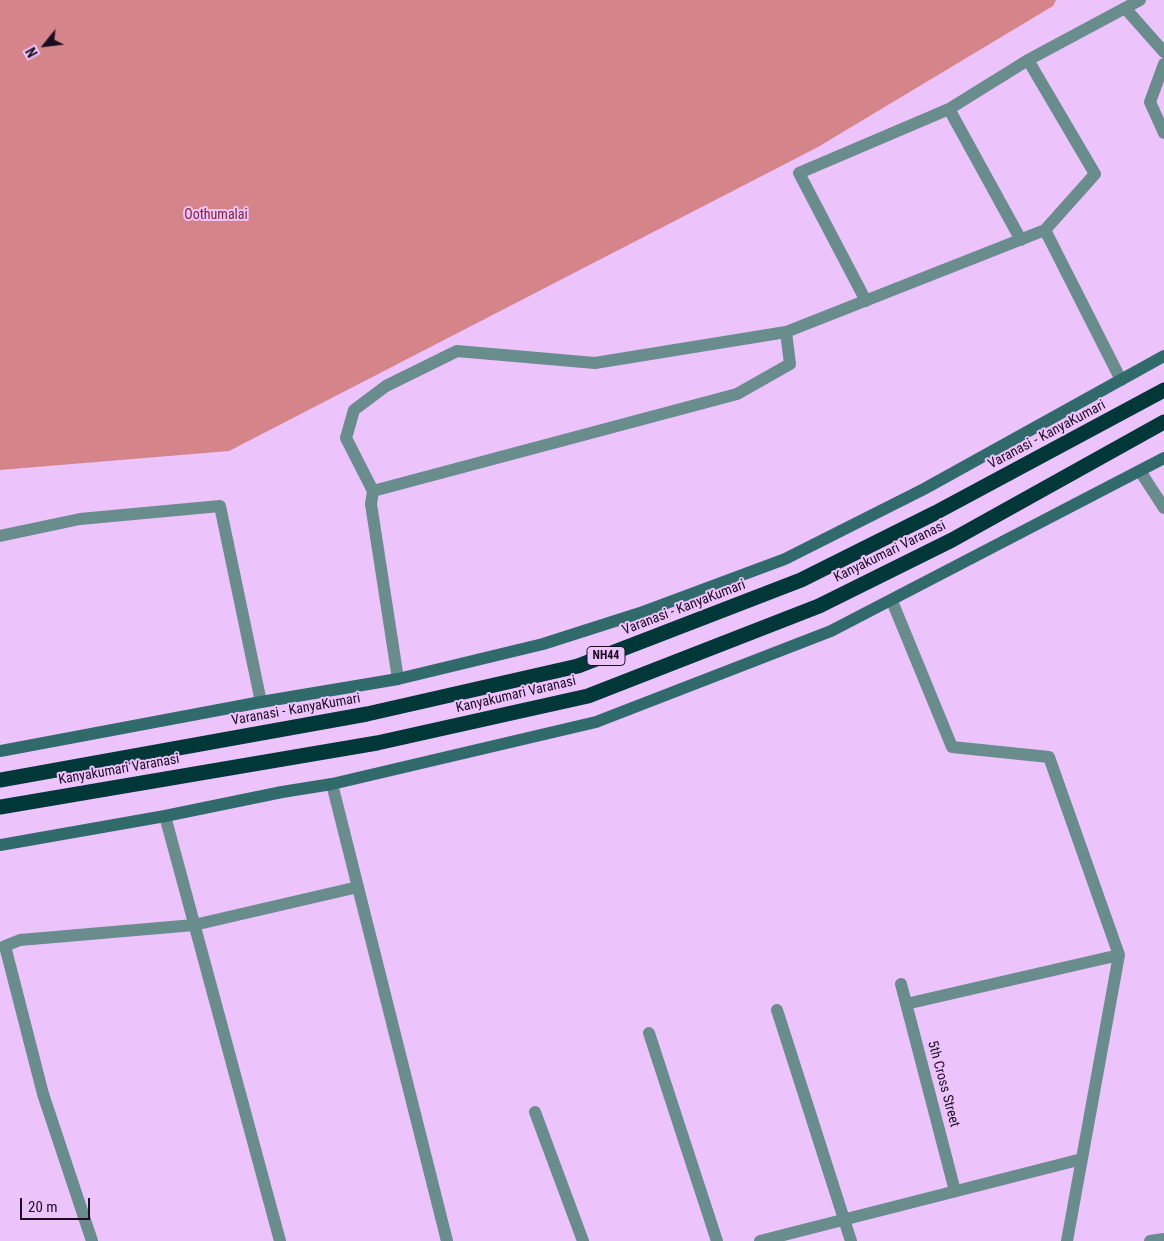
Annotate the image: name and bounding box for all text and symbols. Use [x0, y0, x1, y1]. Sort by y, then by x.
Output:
north arrow [20, 20, 70, 70]
text: N [23, 45, 41, 60]
park label: Oothumalai [184, 207, 248, 223]
street label: Varanasi - KanyaKumari [985, 397, 1109, 473]
street label: Kanyakumari Varanasi [831, 518, 949, 586]
street label: Varanasi - KanyaKumari [620, 577, 748, 639]
road number: NH44 [587, 646, 625, 666]
street label: Kanyakumari Varanasi [454, 673, 578, 717]
street label: Varanasi - KanyaKumari [230, 690, 362, 730]
street label: Kanyakumari Varanasi [57, 751, 181, 789]
street label: 5th Cross Street [923, 1039, 963, 1129]
scale bar [22, 1188, 92, 1220]
text: 20 m [28, 1198, 58, 1216]

